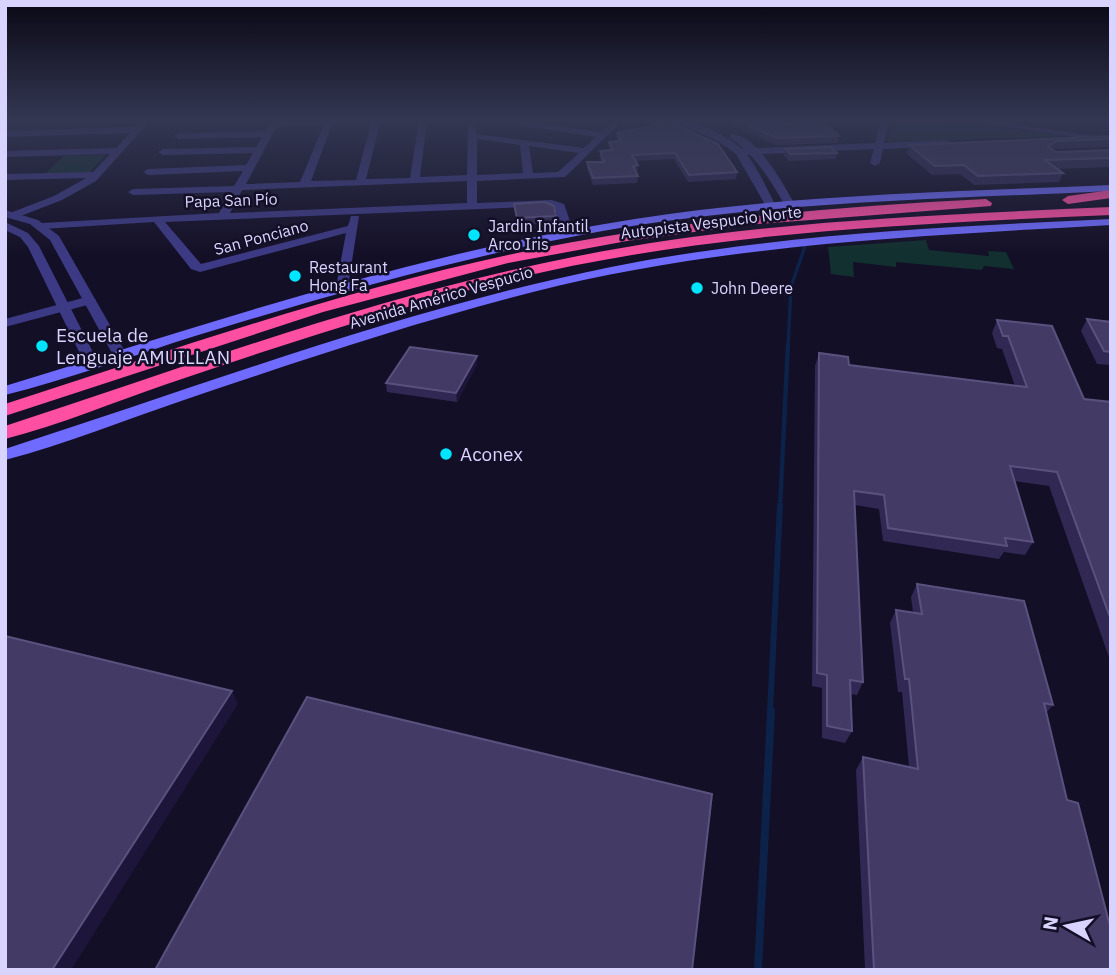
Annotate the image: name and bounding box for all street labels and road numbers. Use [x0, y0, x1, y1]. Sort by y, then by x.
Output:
street label: Papa San Pío [184, 188, 278, 212]
street label: Autopista Vespucio Norte [619, 201, 803, 243]
street label: San Ponciano [212, 215, 310, 259]
street label: Avenida Américo Vespucio [347, 261, 535, 333]

